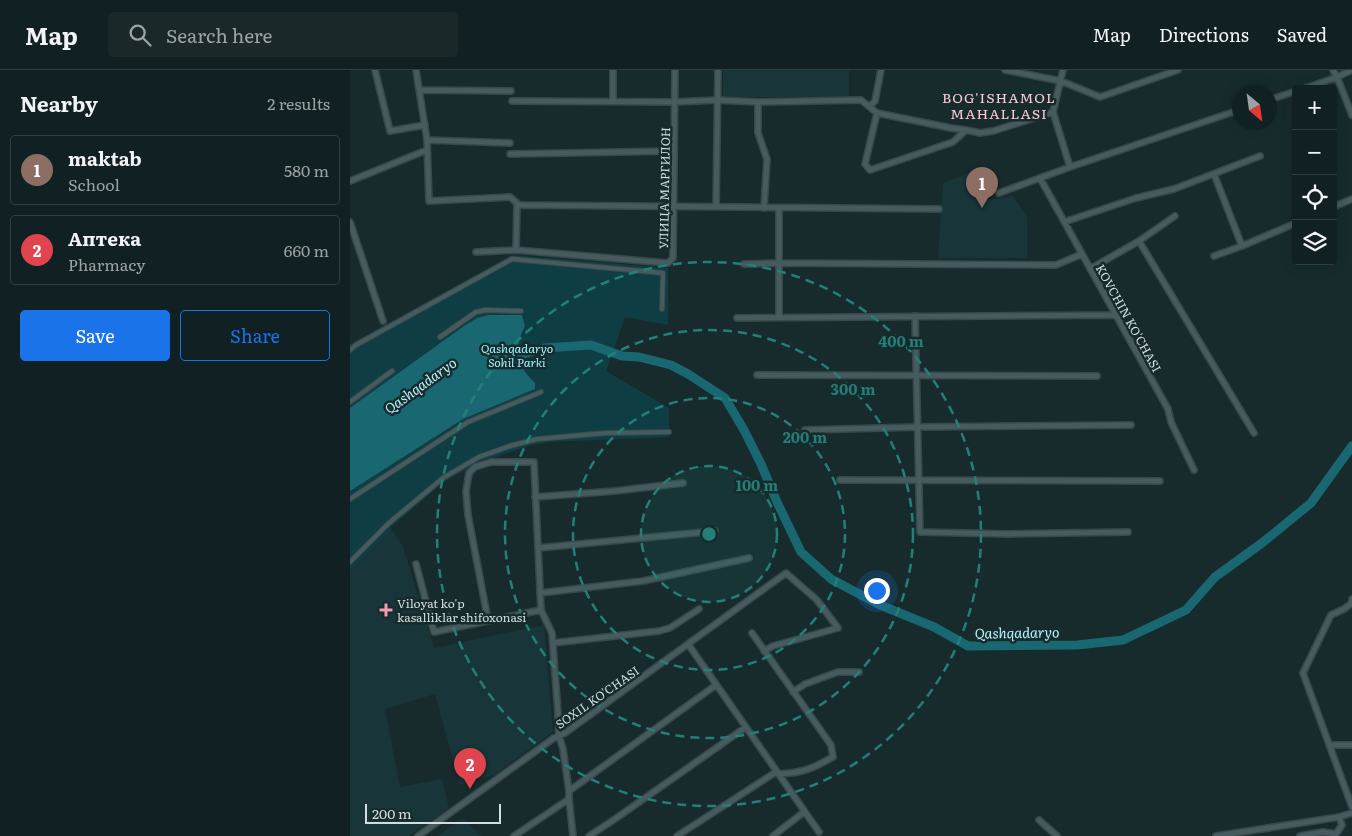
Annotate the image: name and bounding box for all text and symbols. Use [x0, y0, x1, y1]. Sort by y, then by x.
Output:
search box [108, 12, 458, 57]
text: Map [25, 17, 78, 52]
icon: search [126, 21, 154, 49]
text: Search here [166, 21, 272, 49]
text: Map [1093, 21, 1131, 48]
text: Directions [1159, 21, 1249, 48]
text: Saved [1277, 21, 1327, 48]
north arrow [1232, 85, 1277, 130]
map controls [1292, 85, 1337, 265]
button: + [1292, 85, 1337, 130]
text: Nearby [20, 87, 98, 118]
district label: BOG'ISHAMOL MAHALLASI [942, 87, 1056, 123]
text: 2 results [267, 91, 330, 115]
street label: УЛИЦА МАРГИЛОН [654, 127, 674, 249]
button: − [1292, 130, 1337, 175]
text: maktab [68, 144, 142, 172]
text: 1 [34, 158, 40, 182]
text: 580 m [284, 158, 329, 182]
pin: 1 [966, 167, 998, 208]
text: School [68, 172, 120, 196]
button: locate [1292, 175, 1337, 220]
button: layers [1292, 220, 1337, 265]
text: Аптека [68, 224, 141, 252]
text: 2 [33, 238, 41, 262]
text: 660 m [284, 238, 329, 262]
text: Pharmacy [68, 252, 146, 276]
street label: KOVCHIN KO'CHASI [1092, 261, 1166, 375]
button: Save [20, 310, 170, 361]
button: Share [180, 310, 330, 361]
text: 400 m [878, 329, 924, 352]
park label: Qashqadaryo Sohil Parki [481, 339, 553, 371]
water label: Qashqadaryo [380, 352, 460, 418]
text: 300 m [831, 377, 875, 400]
text: 200 m [783, 425, 827, 448]
text: 100 m [736, 473, 778, 496]
centre of rings [700, 525, 718, 543]
your location [864, 578, 890, 604]
place label: Viloyat ko'p kasalliklar shifoxonasi [397, 594, 526, 626]
marker: Viloyat ko'p kasalliklar shifoxonasi [379, 603, 393, 617]
water label: Qashqadaryo [974, 621, 1060, 643]
street label: SOXIL KO'CHASI [551, 661, 643, 733]
pin: 2 [454, 748, 486, 789]
scale bar [365, 801, 501, 824]
text: 200 m [372, 803, 412, 823]

